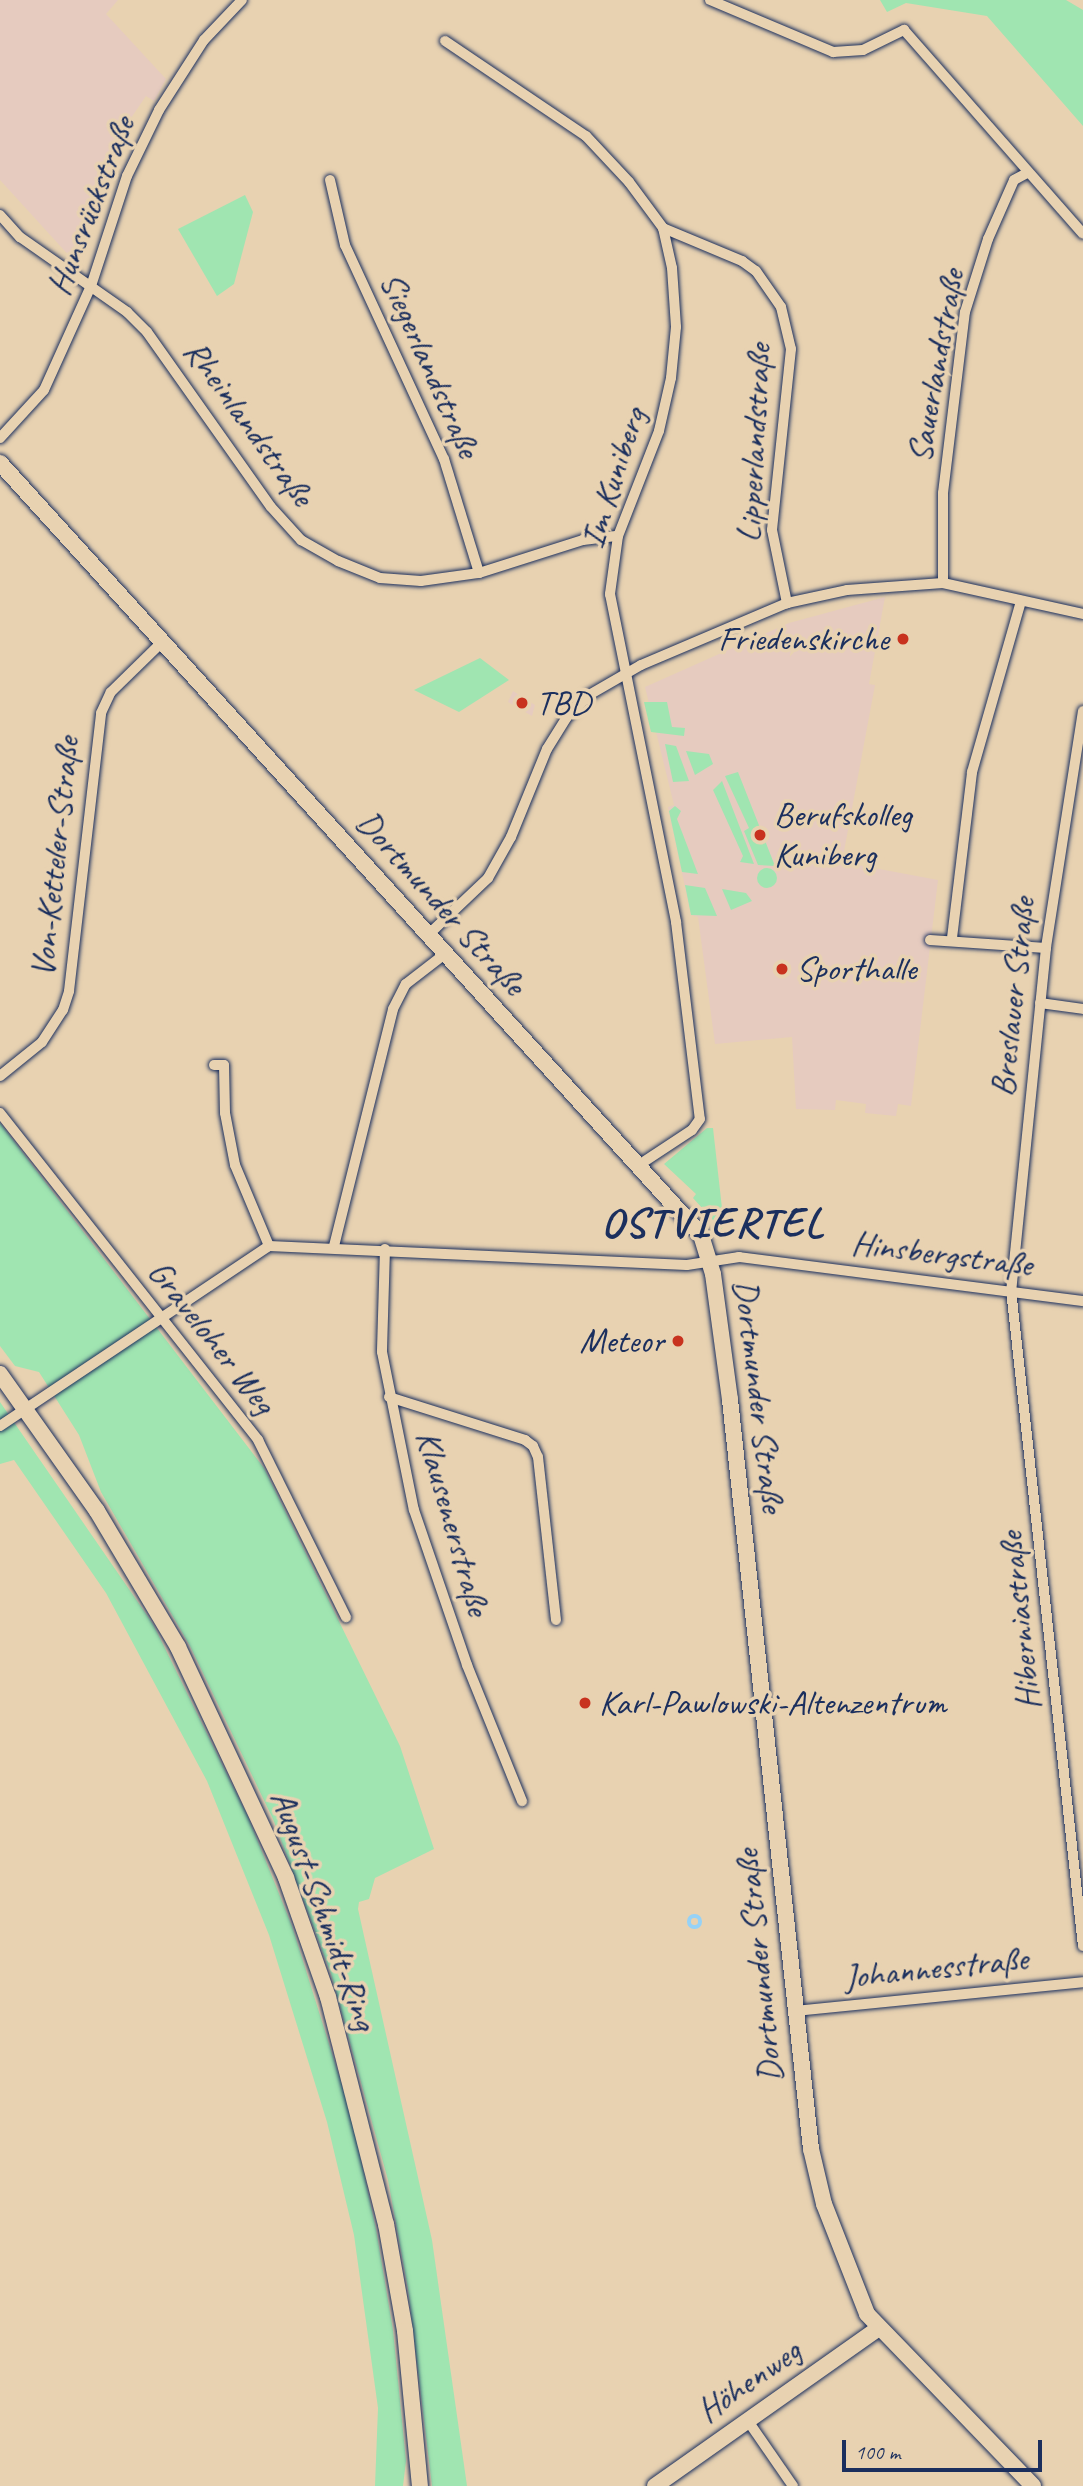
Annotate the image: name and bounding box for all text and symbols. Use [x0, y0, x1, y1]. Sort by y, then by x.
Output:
street label: Hunsrückstraße [38, 111, 144, 301]
street label: Siegerlandstraße [371, 266, 489, 464]
street label: Sauerlandstraße [898, 266, 974, 466]
street label: Rheinlandstraße [175, 332, 323, 514]
street label: Lipperlandstraße [728, 343, 780, 543]
street label: Im Kuniberg [571, 403, 655, 553]
place label: Friedenskirche [718, 618, 889, 660]
marker: Friedenskirche [895, 631, 911, 647]
place label: TBD [536, 682, 590, 724]
marker: TBD [514, 695, 530, 711]
street label: Von-Ketteler-Straße [22, 735, 88, 979]
place label: Berufskolleg Kuniberg [774, 794, 912, 876]
street label: Dortmunder Straße [347, 802, 535, 1004]
marker: Berufskolleg Kuniberg [752, 827, 768, 843]
street label: Breslauer Straße [982, 894, 1044, 1100]
place label: Sporthalle [796, 948, 916, 990]
marker: Sporthalle [774, 961, 790, 977]
district label: OSTVIERTEL [602, 1198, 824, 1248]
street label: Hinsbergstraße [849, 1222, 1035, 1286]
street label: Graveloher Weg [139, 1252, 285, 1422]
street label: Dortmunder Straße [724, 1277, 794, 1515]
place label: Meteor [580, 1320, 664, 1362]
marker: Meteor [670, 1333, 686, 1349]
street label: Klausenerstraße [407, 1426, 499, 1620]
street label: Hiberniastraße [990, 1530, 1050, 1712]
place label: Karl-Pawlowski-Altenzentrum [599, 1682, 946, 1724]
marker: Karl-Pawlowski-Altenzentrum [577, 1695, 593, 1711]
street label: August-Schmidt-Ring [261, 1785, 387, 2035]
street label: Dortmunder Straße [726, 1847, 792, 2085]
street label: Johannesstraße [842, 1937, 1030, 1999]
street label: Höhenweg [689, 2330, 809, 2432]
scale bar [845, 2426, 1044, 2470]
text: 100 m [855, 2439, 900, 2465]

